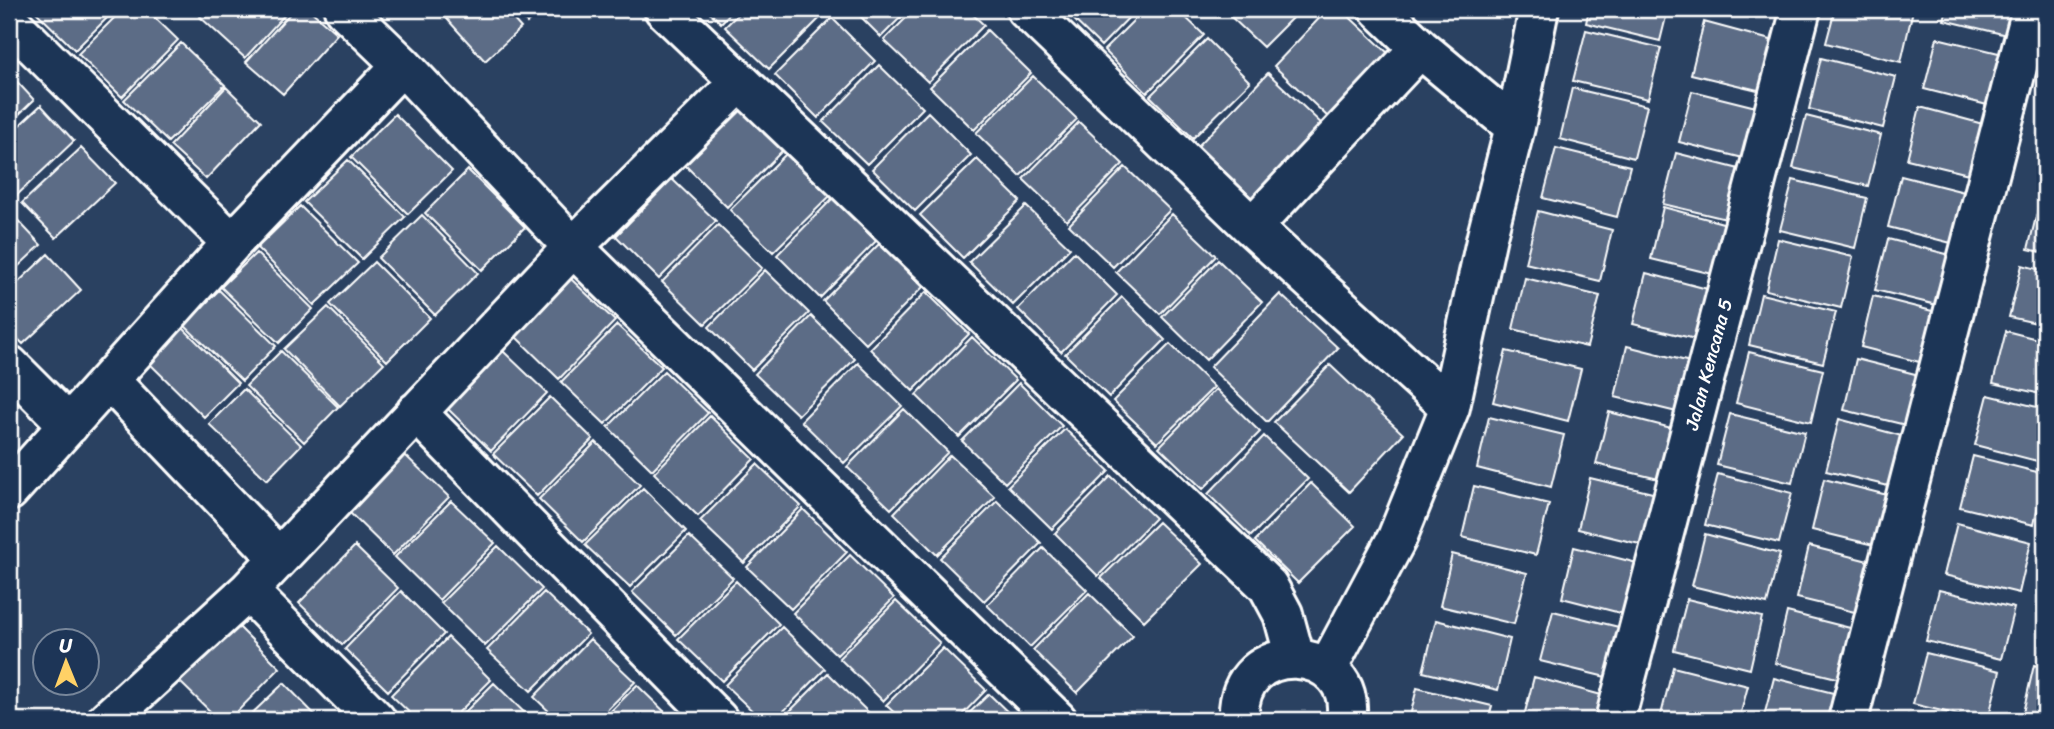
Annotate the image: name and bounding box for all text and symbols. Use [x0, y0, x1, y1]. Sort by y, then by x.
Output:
street label: Jalan Kencana 5 [1675, 294, 1742, 435]
north arrow [32, 628, 102, 698]
text: U [59, 629, 74, 662]

